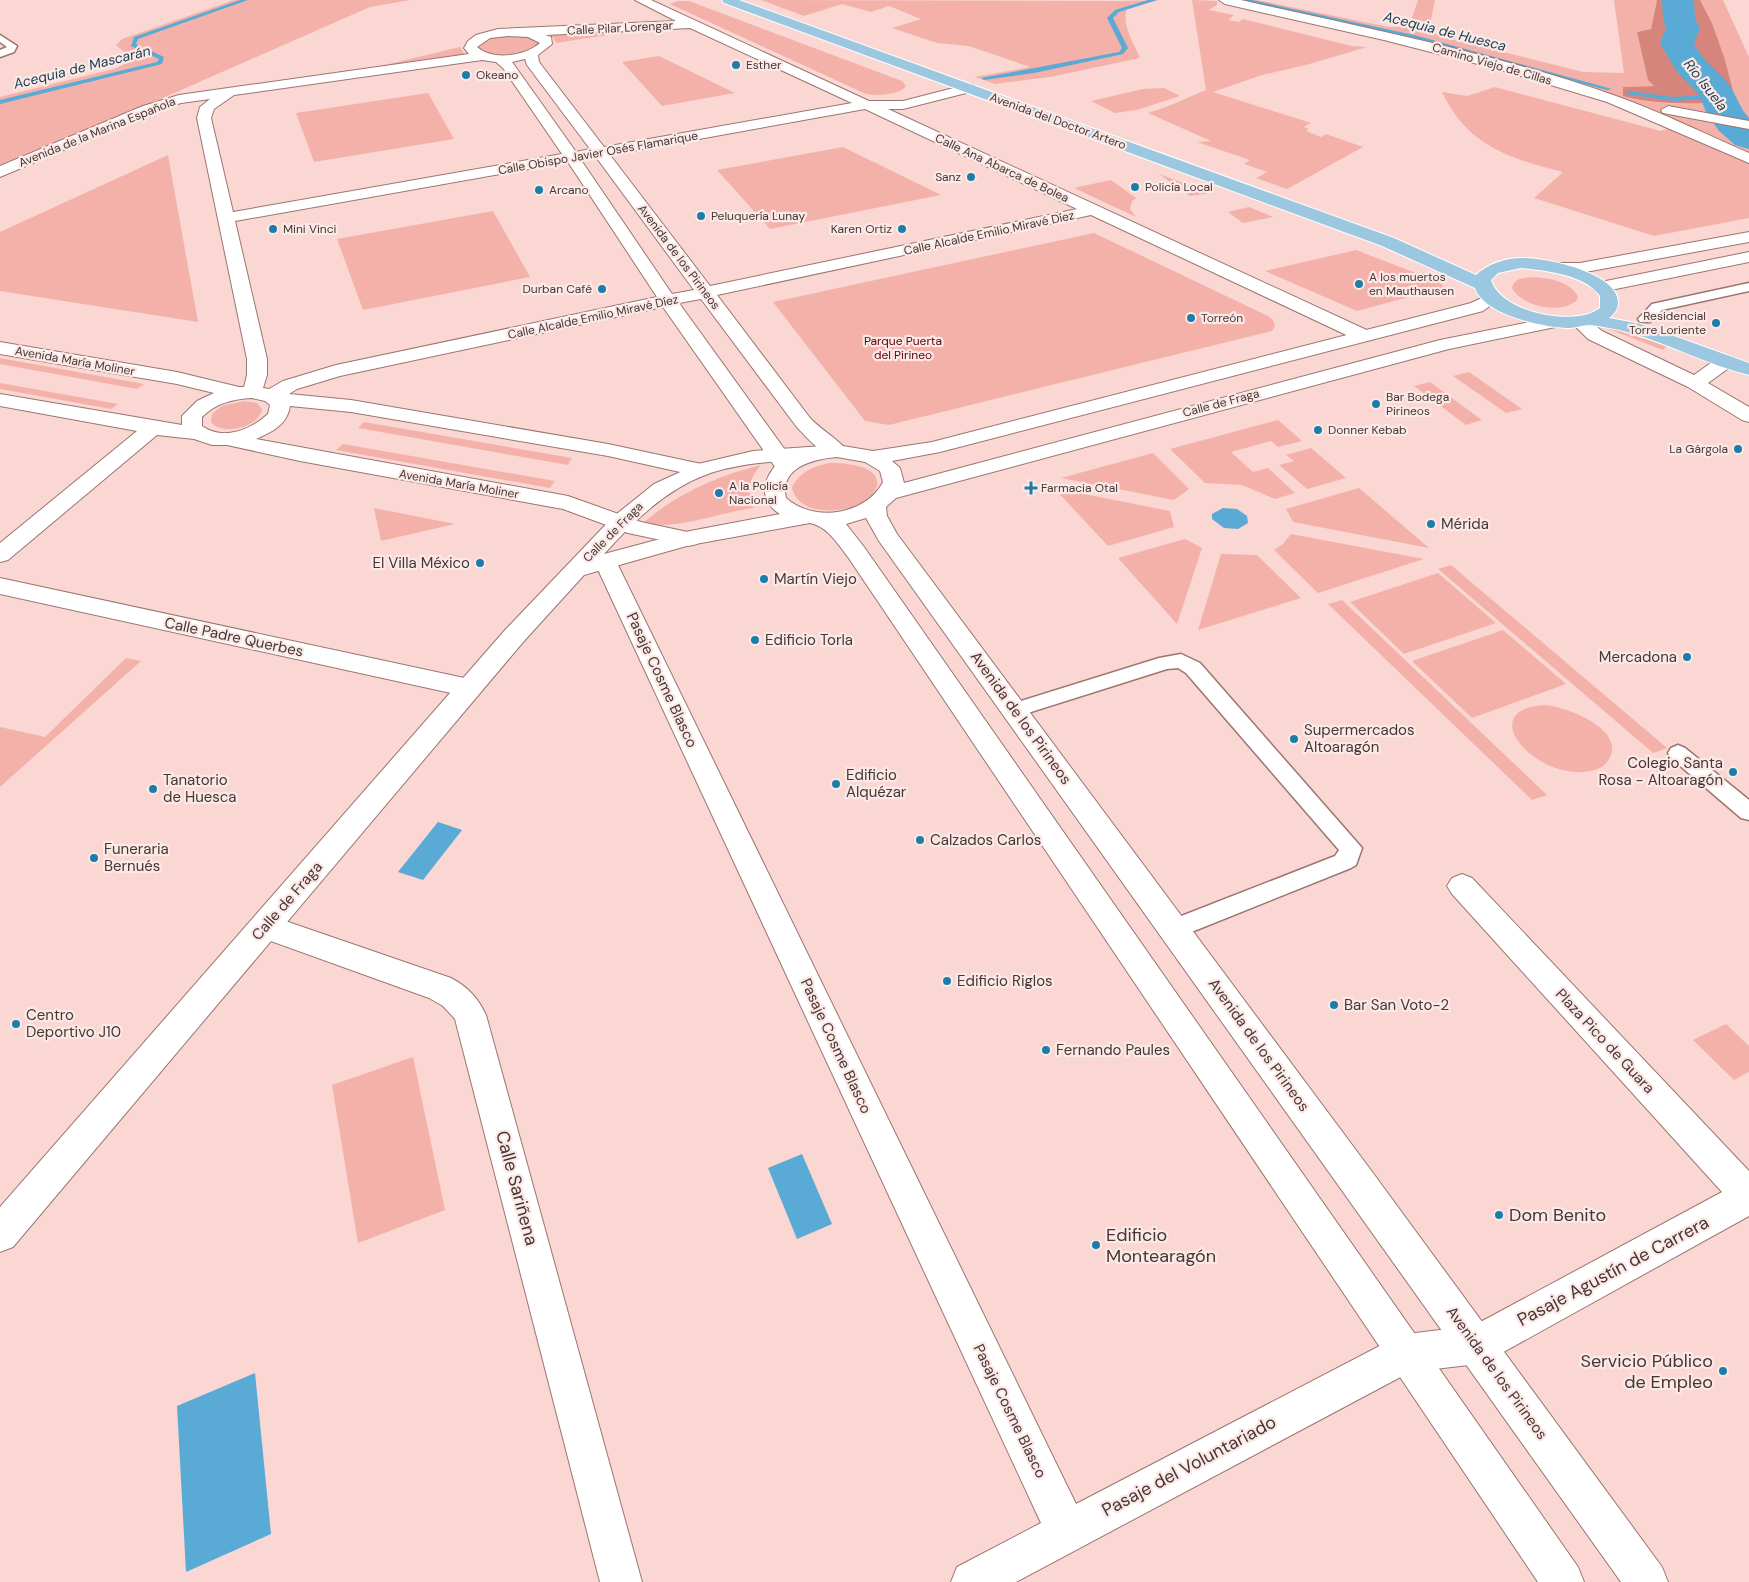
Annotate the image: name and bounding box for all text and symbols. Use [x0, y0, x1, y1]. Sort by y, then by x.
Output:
water label: Acequia de Huesca [1381, 7, 1508, 55]
street label: Calle Pilar Lorengar [567, 17, 674, 39]
street label: Camino Viejo de Cillas [1430, 39, 1554, 89]
water label: Acequia de Mascarán [11, 41, 152, 93]
water label: Río Isuela [1680, 55, 1732, 115]
place label: Esther [746, 57, 782, 73]
marker: Esther [730, 59, 742, 71]
place label: Okeano [476, 67, 518, 83]
marker: Okeano [460, 69, 472, 81]
street label: Avenida del Doctor Artero [988, 89, 1128, 153]
street label: Avenida de la Marina Española [16, 93, 178, 171]
street label: Calle Obispo Javier Osés Flamarique [497, 127, 699, 178]
street label: Calle Ana Abarca de Bolea [933, 130, 1071, 206]
place label: Sanz [935, 169, 961, 185]
marker: Sanz [965, 171, 977, 183]
place label: Policía Local [1145, 179, 1213, 195]
marker: Policía Local [1129, 181, 1141, 193]
place label: Arcano [549, 182, 589, 198]
marker: Arcano [533, 184, 545, 196]
street label: Avenida de los Pirineos [634, 201, 724, 313]
street label: Calle Alcalde Emilio Miravé Díez [902, 207, 1076, 259]
place label: Peluquería Lunay [711, 208, 805, 224]
marker: Peluquería Lunay [695, 210, 707, 222]
place label: Mini Vinci [283, 221, 337, 237]
place label: Karen Ortiz [831, 221, 892, 237]
marker: Mini Vinci [267, 223, 279, 235]
marker: Karen Ortiz [896, 223, 908, 235]
place label: A los muertos en Mauthausen [1369, 269, 1454, 299]
marker: A los muertos en Mauthausen [1353, 278, 1365, 290]
place label: Durban Café [523, 281, 592, 297]
marker: Durban Café [596, 283, 608, 295]
street label: Calle Alcalde Emilio Miravé Díez [506, 291, 680, 343]
place label: Residencial Torre Loriente [1629, 308, 1706, 338]
place label: Torreón [1201, 310, 1243, 326]
marker: Torreón [1185, 312, 1197, 324]
marker: Residencial Torre Loriente [1710, 317, 1722, 329]
park label: Parque Puerta del Pirineo [864, 333, 942, 363]
street label: Avenida María Moliner [14, 343, 137, 380]
street label: Calle de Fraga [1181, 385, 1261, 421]
place label: Bar Bodega Pirineos [1386, 389, 1449, 419]
marker: Bar Bodega Pirineos [1370, 398, 1382, 410]
place label: Donner Kebab [1328, 422, 1407, 438]
marker: Donner Kebab [1312, 424, 1324, 436]
place label: La Gárgola [1669, 441, 1728, 457]
marker: La Gárgola [1732, 443, 1744, 455]
street label: Avenida María Moliner [398, 466, 521, 503]
place label: A la Policía Nacional [729, 478, 788, 508]
place label: Farmacia Otal [1041, 480, 1118, 496]
marker: Farmacia Otal [1025, 482, 1037, 494]
marker: A la Policía Nacional [713, 487, 725, 499]
street label: Calle de Fraga [580, 499, 646, 565]
place label: Mérida [1441, 514, 1489, 534]
marker: Mérida [1425, 518, 1437, 530]
place label: El Villa México [372, 553, 470, 573]
marker: El Villa México [474, 557, 486, 569]
place label: Martín Viejo [774, 569, 857, 589]
marker: Martín Viejo [758, 573, 770, 585]
street label: Pasaje Cosme Blasco [622, 609, 702, 751]
street label: Calle Padre Querbes [163, 613, 305, 661]
place label: Edificio Torla [765, 630, 853, 650]
marker: Edificio Torla [749, 634, 761, 646]
place label: Mercadona [1599, 647, 1677, 667]
street label: Avenida de los Pirineos [966, 648, 1076, 788]
marker: Mercadona [1681, 651, 1693, 663]
place label: Supermercados Altoaragón [1304, 720, 1414, 757]
marker: Supermercados Altoaragón [1288, 733, 1300, 745]
place label: Colegio Santa Rosa - Altoaragón [1599, 753, 1723, 790]
place label: Edificio Alquézar [846, 765, 907, 802]
marker: Colegio Santa Rosa - Altoaragón [1727, 766, 1739, 778]
place label: Tanatorio de Huesca [163, 770, 237, 807]
marker: Edificio Alquézar [830, 778, 842, 790]
marker: Tanatorio de Huesca [147, 783, 159, 795]
place label: Calzados Carlos [930, 830, 1041, 850]
marker: Calzados Carlos [914, 834, 926, 846]
place label: Funeraria Bernués [104, 839, 169, 876]
marker: Funeraria Bernués [88, 852, 100, 864]
street label: Calle de Fraga [247, 857, 327, 945]
place label: Edificio Riglos [957, 971, 1053, 991]
street label: Pasaje Cosme Blasco [796, 975, 876, 1117]
marker: Edificio Riglos [941, 975, 953, 987]
street label: Avenida de los Pirineos [1204, 975, 1314, 1115]
street label: Plaza Pico de Guara [1551, 984, 1659, 1098]
place label: Bar San Voto-2 [1344, 995, 1449, 1015]
marker: Bar San Voto-2 [1328, 999, 1340, 1011]
place label: Centro Deportivo J10 [26, 1005, 121, 1042]
marker: Centro Deportivo J10 [10, 1018, 22, 1030]
place label: Fernando Paules [1056, 1040, 1170, 1060]
marker: Fernando Paules [1040, 1044, 1052, 1056]
street label: Calle Sariñena [490, 1128, 544, 1248]
place label: Dom Benito [1509, 1203, 1606, 1227]
marker: Dom Benito [1493, 1209, 1505, 1221]
street label: Pasaje Agustín de Carrera [1513, 1210, 1713, 1332]
place label: Edificio Montearagón [1106, 1223, 1216, 1268]
marker: Edificio Montearagón [1090, 1239, 1102, 1251]
street label: Avenida de los Pirineos [1442, 1303, 1552, 1443]
street label: Pasaje Cosme Blasco [969, 1341, 1051, 1482]
place label: Servicio Público de Empleo [1580, 1349, 1713, 1394]
marker: Servicio Público de Empleo [1717, 1365, 1729, 1377]
street label: Pasaje del Voluntariado [1098, 1410, 1280, 1522]

